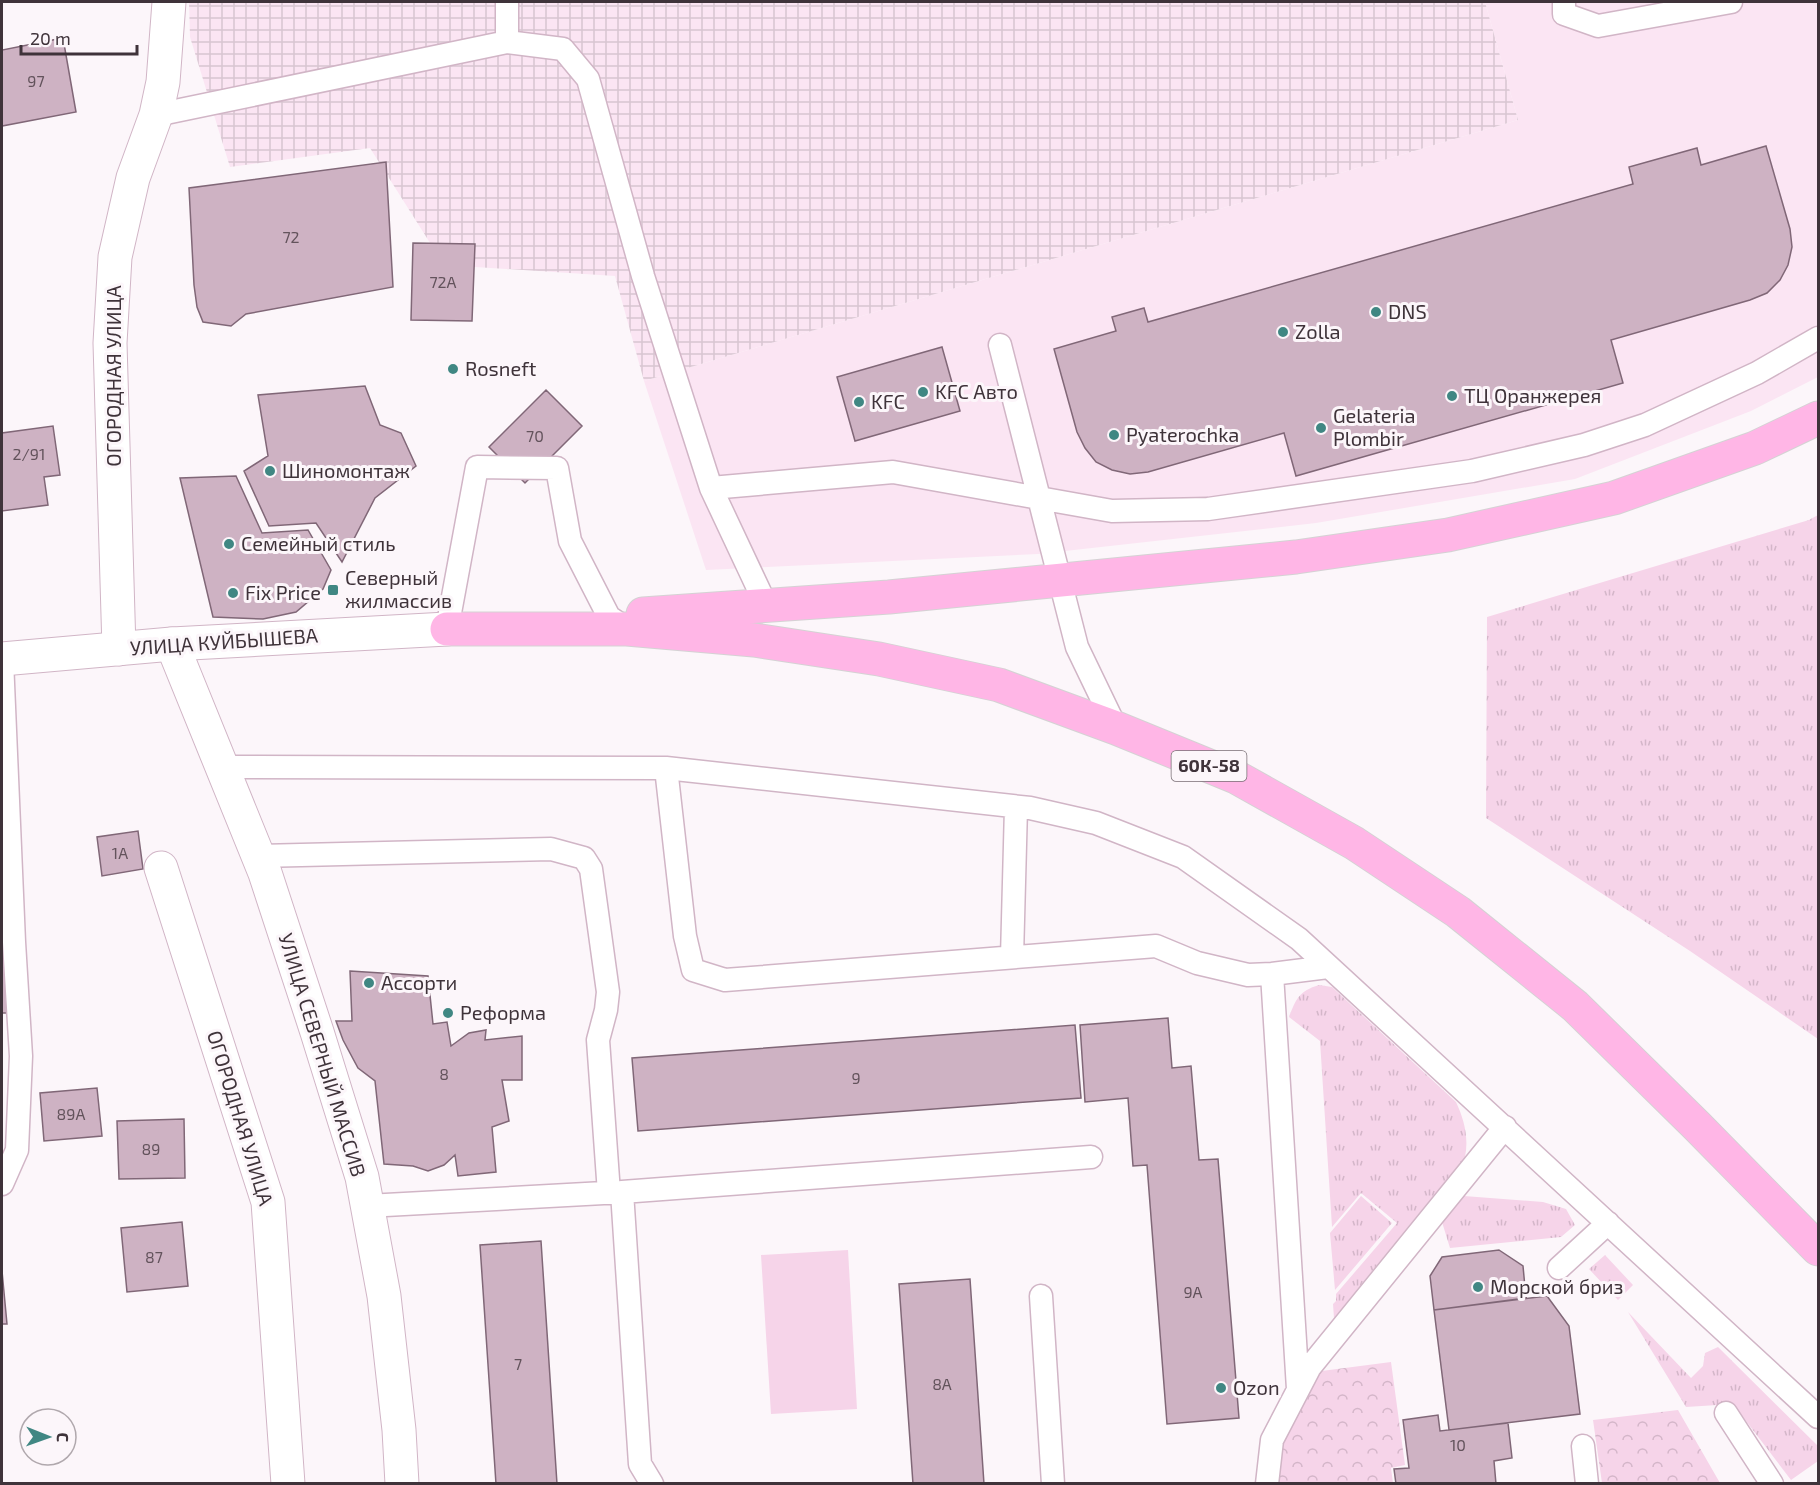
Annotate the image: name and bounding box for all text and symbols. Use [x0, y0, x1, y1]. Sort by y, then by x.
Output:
scale bar [21, 18, 136, 56]
text: 20 m [30, 27, 71, 49]
house number: 97 [27, 71, 45, 90]
house number: 72 [282, 227, 300, 246]
house number: 72А [429, 272, 457, 291]
street label: ОГОРОДНАЯ УЛИЦА [101, 285, 125, 467]
place label: DNS [1388, 299, 1427, 323]
marker: DNS [1369, 305, 1383, 319]
place label: Zolla [1295, 319, 1341, 343]
marker: Zolla [1276, 325, 1290, 339]
place label: Rosneft [465, 356, 537, 380]
marker: Rosneft [446, 362, 460, 376]
place label: KFC Авто [935, 379, 1018, 403]
place label: ТЦ Оранжерея [1464, 383, 1601, 407]
marker: KFC Авто [916, 385, 930, 399]
place label: KFC [871, 389, 905, 413]
marker: ТЦ Оранжерея [1445, 389, 1459, 403]
marker: KFC [852, 395, 866, 409]
place label: Gelateria Plombir [1333, 403, 1416, 450]
marker: Gelateria Plombir [1314, 421, 1328, 435]
place label: Pyaterochka [1126, 422, 1239, 446]
house number: 70 [526, 426, 544, 445]
marker: Pyaterochka [1107, 428, 1121, 442]
house number: 2/91 [13, 444, 45, 463]
place label: Шиномонтаж [282, 458, 410, 482]
marker: Шиномонтаж [263, 464, 277, 478]
place label: Семейный стиль [241, 531, 396, 555]
marker: Семейный стиль [222, 537, 236, 551]
place label: Северный жилмассив [345, 565, 452, 612]
place label: Fix Price [245, 580, 321, 604]
marker: Северный жилмассив [326, 583, 340, 597]
marker: Fix Price [226, 586, 240, 600]
street label: УЛИЦА КУЙБЫШЕВА [129, 622, 319, 660]
road number: 60К-58 [1172, 751, 1246, 781]
house number: 1А [112, 843, 128, 862]
street label: УЛИЦА СЕВЕРНЫЙ МАССИВ [274, 930, 371, 1179]
place label: Ассорти [381, 970, 457, 994]
marker: Ассорти [362, 976, 376, 990]
place label: Реформа [460, 1000, 546, 1024]
marker: Реформа [441, 1006, 455, 1020]
street label: ОГОРОДНАЯ УЛИЦА [203, 1027, 279, 1208]
house number: 8 [439, 1064, 449, 1083]
house number: 9 [851, 1068, 861, 1087]
house number: 89А [57, 1104, 85, 1123]
house number: 89 [142, 1139, 160, 1158]
house number: 87 [145, 1247, 163, 1266]
place label: Морской бриз [1490, 1274, 1624, 1298]
marker: Морской бриз [1471, 1280, 1485, 1294]
house number: 9А [1183, 1282, 1203, 1301]
house number: 7 [514, 1354, 522, 1373]
house number: 8А [932, 1374, 952, 1393]
place label: Ozon [1233, 1375, 1280, 1399]
marker: Ozon [1214, 1381, 1228, 1395]
north arrow [18, 1407, 78, 1467]
text: С [54, 1432, 73, 1442]
house number: 10 [1450, 1435, 1466, 1454]

